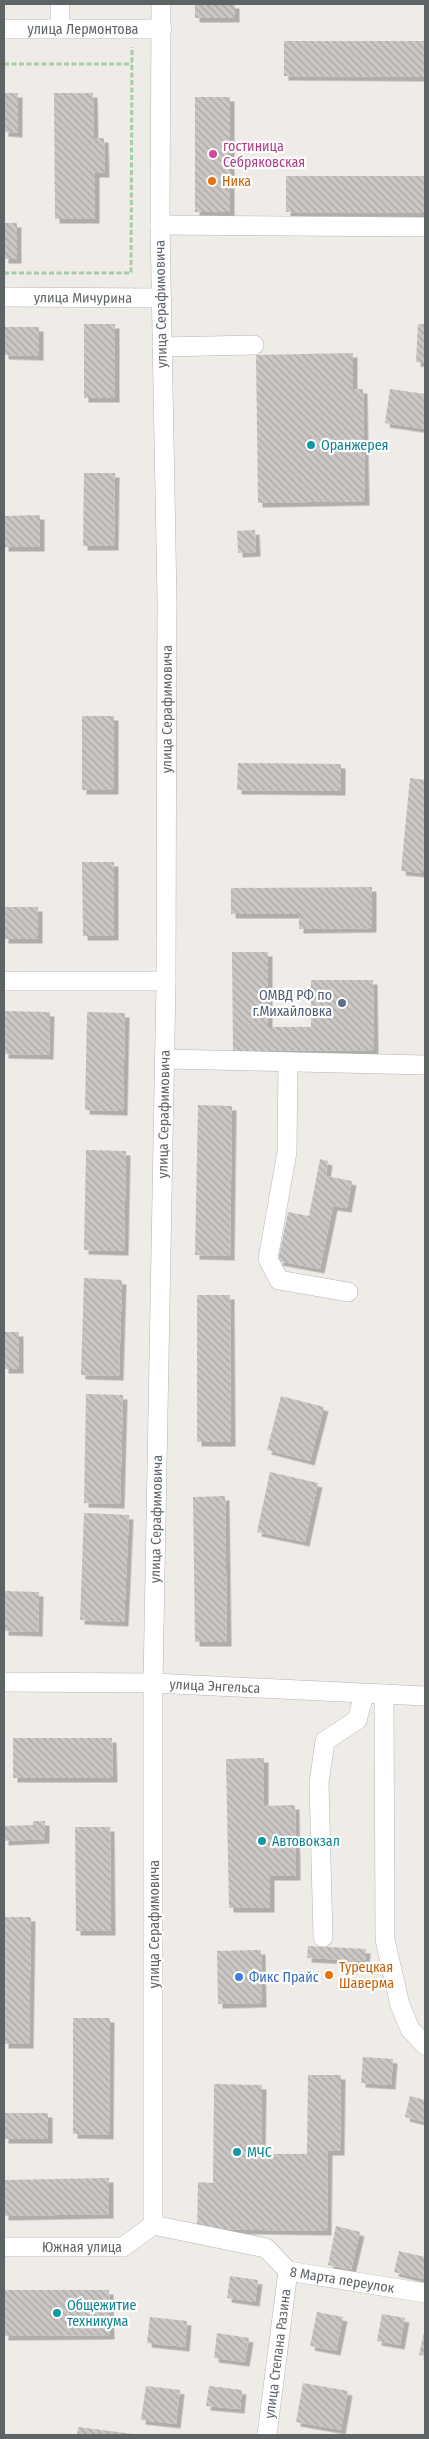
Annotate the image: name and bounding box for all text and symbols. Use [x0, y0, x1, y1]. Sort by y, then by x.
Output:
street label: улица Лермонтова [28, 21, 139, 38]
place label: гостиница Себряковская [223, 138, 305, 171]
marker: гостиница Себряковская [207, 148, 219, 160]
place label: Ника [222, 173, 251, 190]
marker: Ника [206, 175, 218, 187]
street label: улица Серафимовича [151, 240, 171, 368]
street label: улица Мичурина [34, 289, 132, 306]
place label: Оранжерея [321, 437, 388, 454]
marker: Оранжерея [305, 439, 317, 451]
street label: улица Серафимовича [158, 645, 175, 773]
place label: ОМВД РФ по г.Михайловка [252, 987, 332, 1020]
marker: ОМВД РФ по г.Михайловка [336, 997, 348, 1009]
street label: улица Серафимовича [154, 1050, 173, 1178]
street label: улица Серафимовича [146, 1455, 166, 1583]
street label: улица Энгельса [169, 1675, 261, 1697]
place label: Автовокзал [272, 1833, 340, 1850]
marker: Автовокзал [256, 1835, 268, 1847]
street label: улица Серафимовича [146, 1860, 163, 1988]
place label: Турецкая Шаверма [339, 1959, 394, 1992]
place label: Фикс Прайс [249, 1969, 319, 1986]
marker: Турецкая Шаверма [323, 1969, 335, 1981]
marker: Фикс Прайс [233, 1971, 245, 1983]
place label: МЧС [247, 2144, 272, 2161]
marker: МЧС [231, 2146, 243, 2158]
street label: Южная улица [42, 2239, 122, 2256]
street label: 8 Марта переулок [289, 2263, 396, 2297]
street label: улица Степана Разина [261, 2288, 294, 2420]
place label: Общежитие техникума [67, 2297, 136, 2330]
marker: Общежитие техникума [51, 2307, 63, 2319]

